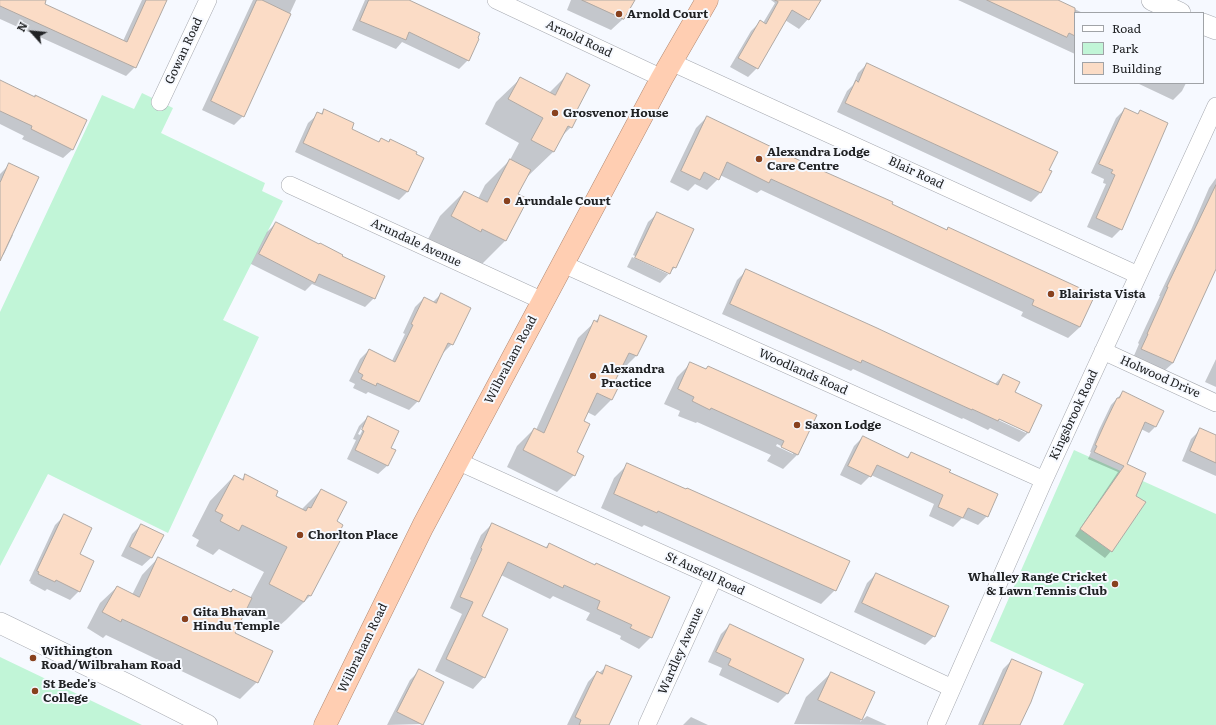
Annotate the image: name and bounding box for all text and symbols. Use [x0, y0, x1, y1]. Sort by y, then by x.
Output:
place label: Arnold Court [627, 7, 708, 21]
marker: Arnold Court [614, 9, 624, 19]
north arrow [12, 12, 52, 52]
legend [1074, 12, 1204, 84]
street label: Gowan Road [162, 15, 206, 87]
street label: Arnold Road [543, 17, 615, 61]
text: N [12, 19, 31, 34]
text: Road [1112, 19, 1141, 37]
text: Park [1112, 39, 1138, 57]
text: Building [1112, 59, 1161, 77]
place label: Grosvenor House [563, 106, 669, 120]
marker: Grosvenor House [550, 108, 560, 118]
place label: Alexandra Lodge Care Centre [767, 145, 870, 173]
marker: Alexandra Lodge Care Centre [754, 154, 764, 164]
street label: Blair Road [886, 154, 946, 192]
place label: Arundale Court [515, 194, 611, 208]
marker: Arundale Court [502, 196, 512, 206]
street label: Arundale Avenue [368, 216, 464, 270]
place label: Blairista Vista [1059, 287, 1146, 301]
marker: Blairista Vista [1046, 289, 1056, 299]
street label: Wilbraham Road [482, 314, 540, 406]
street label: Woodlands Road [756, 346, 850, 398]
street label: Holwood Drive [1118, 353, 1202, 401]
place label: Alexandra Practice [601, 362, 665, 390]
street label: Kingsbrook Road [1047, 368, 1101, 462]
marker: Alexandra Practice [588, 371, 598, 381]
place label: Saxon Lodge [805, 418, 881, 432]
marker: Saxon Lodge [792, 420, 802, 430]
place label: Chorlton Place [308, 528, 398, 542]
marker: Chorlton Place [295, 530, 305, 540]
street label: St Austell Road [663, 549, 747, 599]
place label: Whalley Range Cricket & Lawn Tennis Club [968, 570, 1107, 598]
marker: Whalley Range Cricket & Lawn Tennis Club [1110, 579, 1120, 589]
street label: Wilbraham Road [335, 601, 391, 695]
place label: Gita Bhavan Hindu Temple [193, 605, 280, 633]
street label: Wardley Avenue [655, 605, 707, 697]
marker: Gita Bhavan Hindu Temple [180, 614, 190, 624]
place label: Withington Road/Wilbraham Road [41, 644, 181, 672]
marker: Withington Road/Wilbraham Road [28, 653, 38, 663]
place label: St Bede's College [43, 677, 96, 705]
marker: St Bede's College [30, 686, 40, 696]

